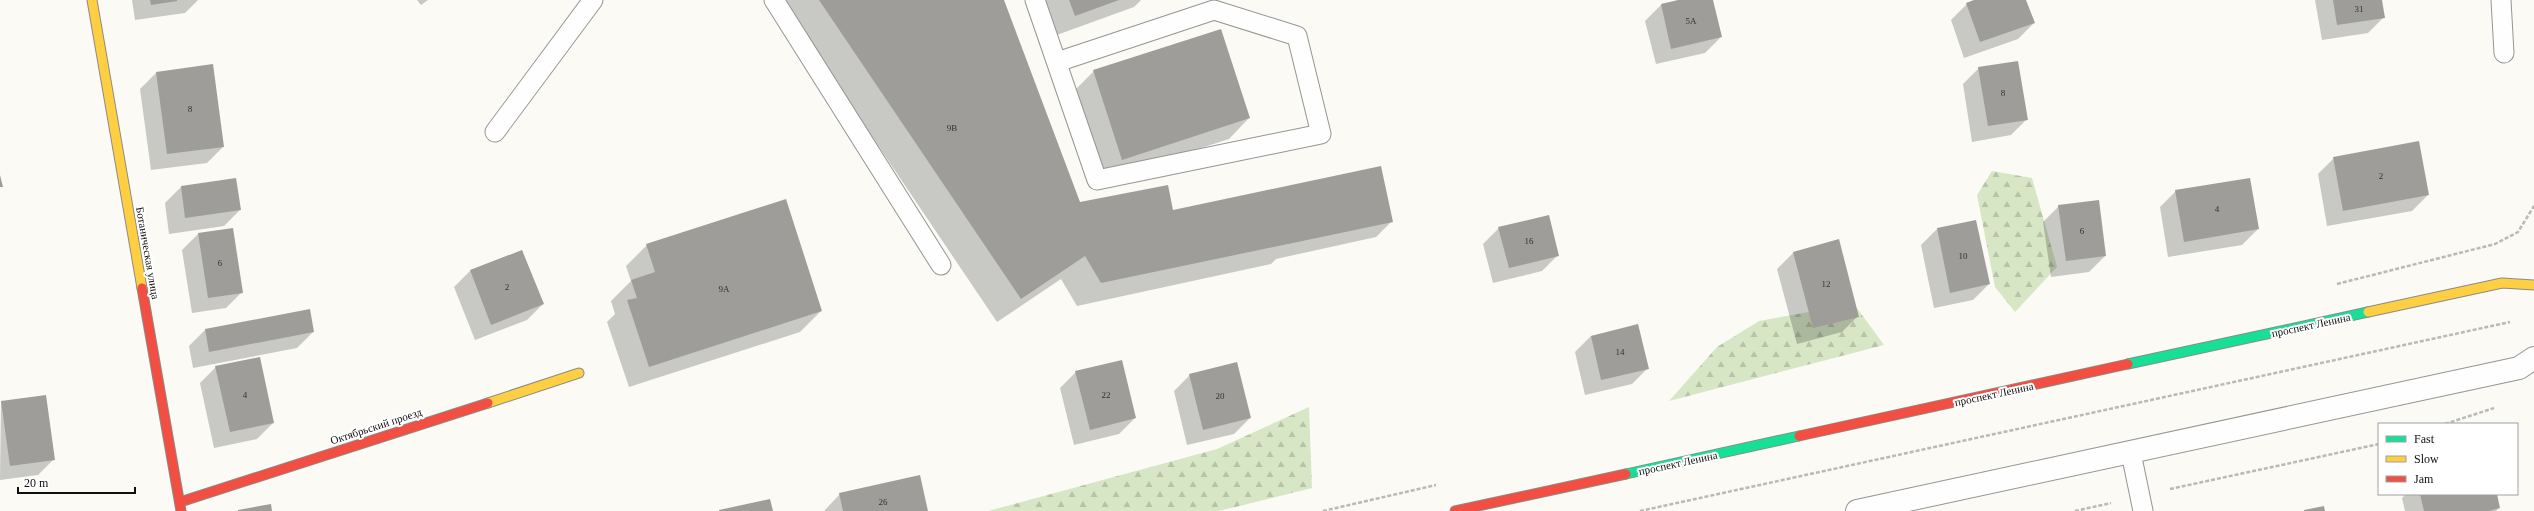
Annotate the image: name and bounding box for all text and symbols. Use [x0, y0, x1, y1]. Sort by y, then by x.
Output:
house number: 31 [2355, 4, 2364, 14]
house number: 5А [1686, 16, 1697, 26]
house number: 8 [2001, 88, 2006, 98]
house number: 8 [188, 104, 193, 114]
house number: 9В [947, 123, 957, 133]
house number: 2 [2379, 171, 2383, 181]
house number: 4 [2215, 204, 2220, 214]
street label: Ботаническая улица [134, 206, 162, 300]
house number: 6 [2080, 226, 2085, 236]
house number: 16 [1525, 236, 1534, 246]
house number: 10 [1959, 251, 1968, 261]
house number: 6 [218, 258, 223, 268]
house number: 12 [1822, 279, 1831, 289]
house number: 2 [505, 282, 509, 292]
house number: 9А [719, 284, 730, 294]
street label: проспект Ленина [2270, 311, 2352, 339]
house number: 14 [1616, 347, 1625, 357]
street label: проспект Ленина [1953, 380, 2035, 408]
house number: 4 [243, 390, 248, 400]
house number: 22 [1102, 390, 1111, 400]
house number: 20 [1216, 391, 1225, 401]
street label: Октябрьский проезд [329, 405, 424, 446]
legend [2378, 423, 2518, 495]
text: Fast [2414, 432, 2435, 446]
street label: проспект Ленина [1637, 449, 1719, 477]
text: Slow [2414, 452, 2439, 466]
scale bar [18, 469, 135, 495]
text: Jam [2414, 472, 2434, 486]
text: 20 m [24, 476, 49, 490]
house number: 26 [879, 497, 888, 507]

